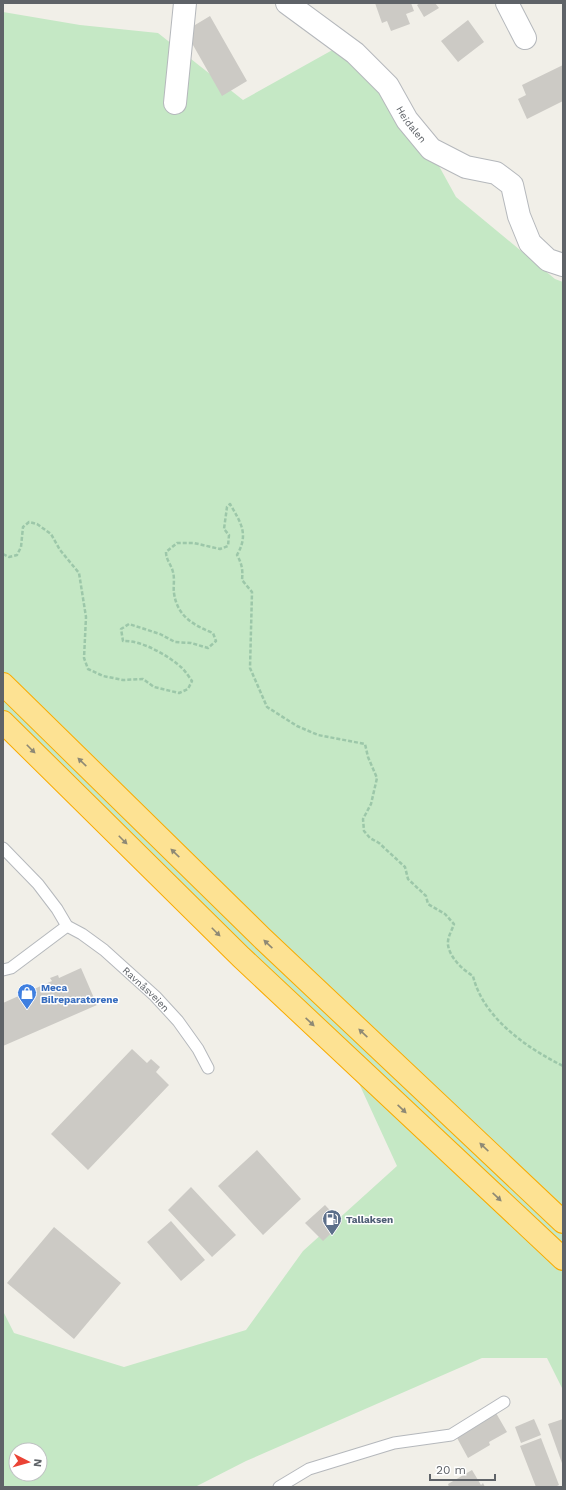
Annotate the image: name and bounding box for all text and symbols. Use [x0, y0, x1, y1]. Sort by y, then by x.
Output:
street label: Heidalen [395, 104, 429, 145]
one-way arrow [26, 744, 36, 754]
one-way arrow [77, 757, 87, 767]
one-way arrow [118, 836, 128, 845]
one-way arrow [170, 848, 180, 858]
one-way arrow [211, 927, 221, 937]
one-way arrow [263, 939, 273, 948]
street label: Ravnåsveien [121, 964, 172, 1014]
shop icon: Meca Bilreparatørene [16, 982, 38, 1010]
place label: Meca Bilreparatørene [41, 982, 118, 1005]
one-way arrow [305, 1017, 315, 1026]
one-way arrow [358, 1028, 368, 1038]
one-way arrow [397, 1104, 407, 1113]
one-way arrow [479, 1143, 489, 1152]
one-way arrow [492, 1193, 502, 1202]
fuel station icon: Tallaksen [321, 1208, 343, 1236]
place label: Tallaksen [346, 1214, 393, 1225]
north arrow [8, 1442, 48, 1482]
scale bar [430, 1456, 495, 1482]
text: N [31, 1458, 44, 1468]
text: 20 m [436, 1463, 466, 1477]

